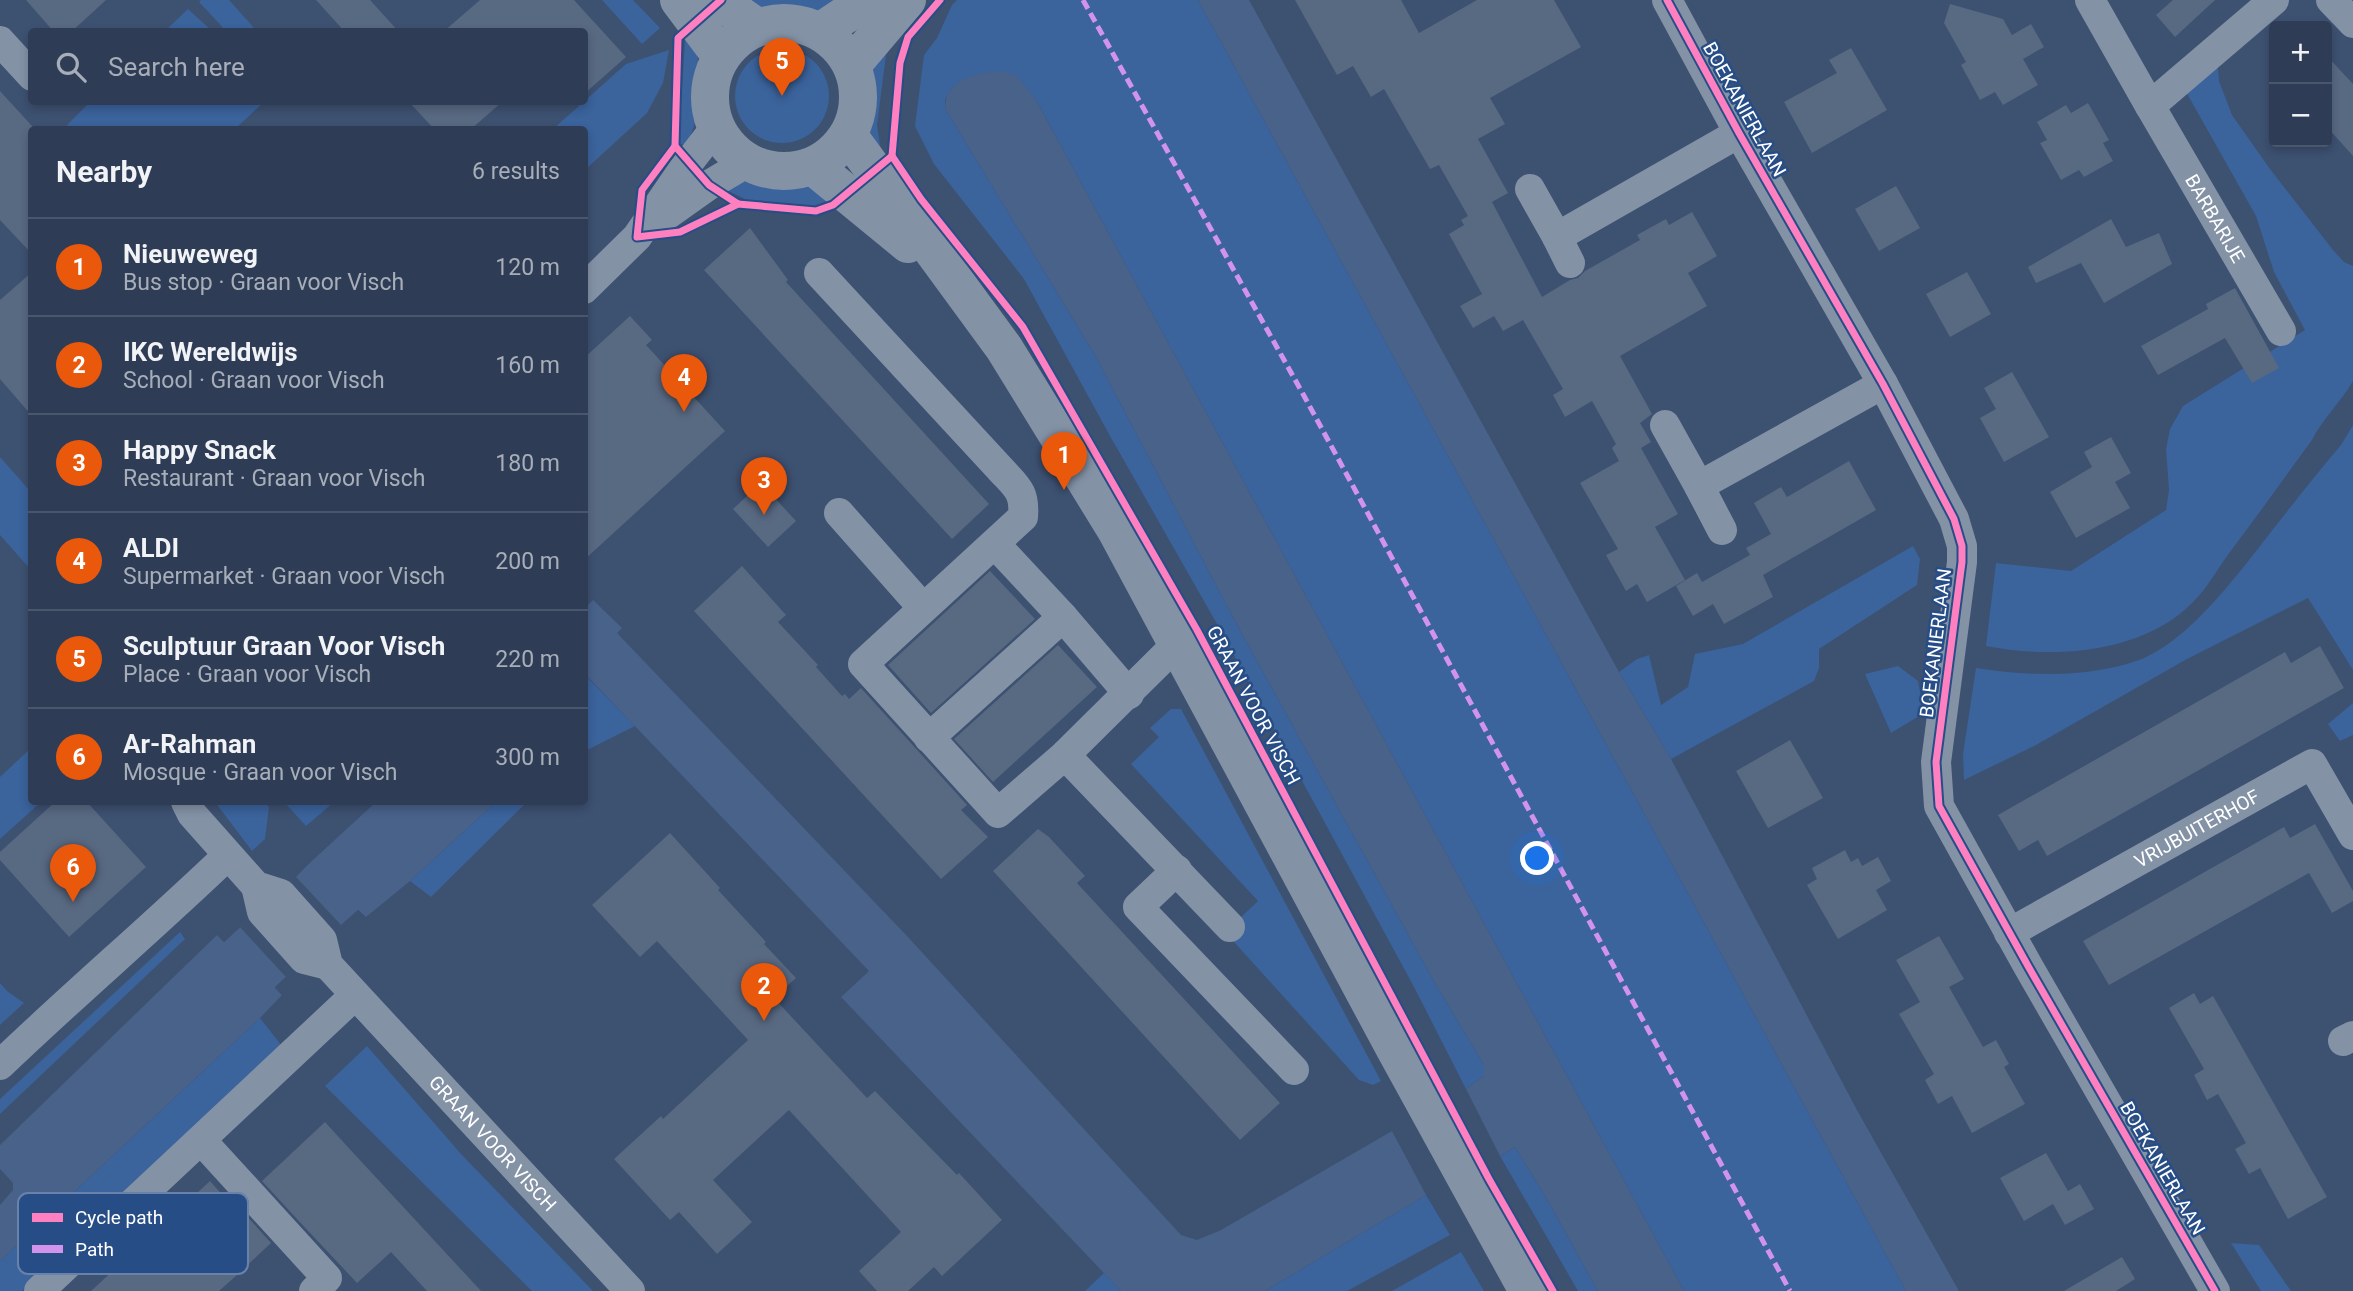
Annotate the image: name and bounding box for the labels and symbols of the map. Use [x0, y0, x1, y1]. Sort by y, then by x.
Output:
pin: 5 [759, 38, 805, 96]
street label: BOEKANIERLAAN [1698, 38, 1791, 180]
street label: BARBARIJE [2180, 170, 2250, 267]
pin: 4 [661, 354, 707, 412]
pin: 1 [1041, 432, 1087, 490]
pin: 3 [741, 457, 787, 515]
street label: BOEKANIERLAAN [1915, 567, 1956, 719]
street label: GRAAN VOOR VISCH [1202, 622, 1305, 789]
street label: VRIJBUITERHOF [2130, 785, 2264, 873]
your location [1520, 841, 1554, 875]
pin: 6 [50, 844, 96, 902]
pin: 2 [741, 963, 787, 1021]
street label: GRAAN VOOR VISCH [424, 1071, 561, 1216]
street label: BOEKANIERLAAN [2115, 1098, 2210, 1239]
legend [18, 1193, 248, 1274]
text: Cycle path [75, 1206, 163, 1229]
text: Path [75, 1238, 114, 1261]

